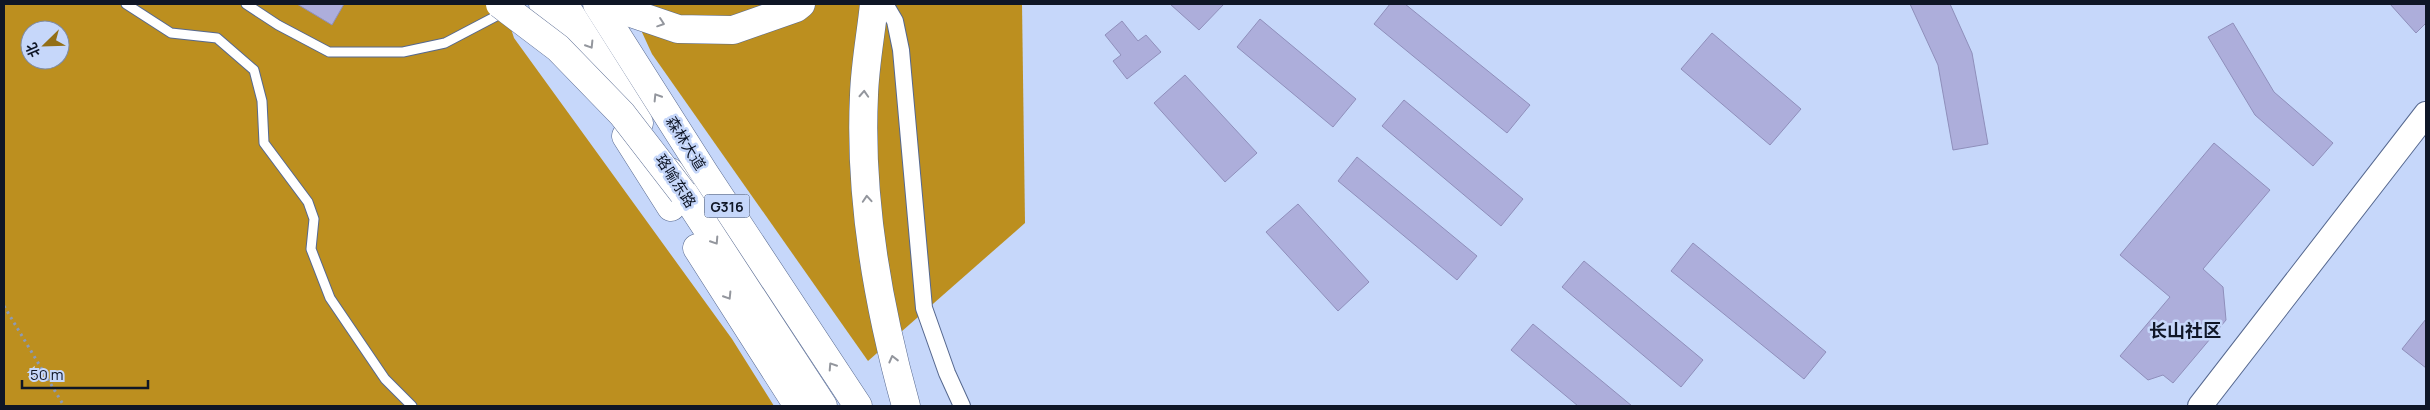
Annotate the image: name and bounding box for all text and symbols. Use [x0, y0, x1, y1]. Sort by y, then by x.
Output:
one-way arrow [656, 17, 665, 27]
north arrow [20, 20, 70, 70]
text: 北 [21, 40, 44, 60]
one-way arrow [584, 40, 594, 49]
one-way arrow [859, 90, 870, 98]
one-way arrow [654, 94, 663, 103]
street label: 森林大道 [661, 112, 711, 174]
street label: 珞喻东路 [651, 150, 701, 212]
road number: G316 [704, 195, 750, 218]
one-way arrow [862, 195, 873, 203]
one-way arrow [709, 236, 718, 245]
one-way arrow [721, 291, 731, 300]
district label: 长山社区 [2149, 318, 2221, 342]
one-way arrow [888, 355, 899, 364]
scale bar [22, 358, 149, 390]
one-way arrow [828, 362, 838, 371]
text: 50 m [30, 364, 64, 385]

